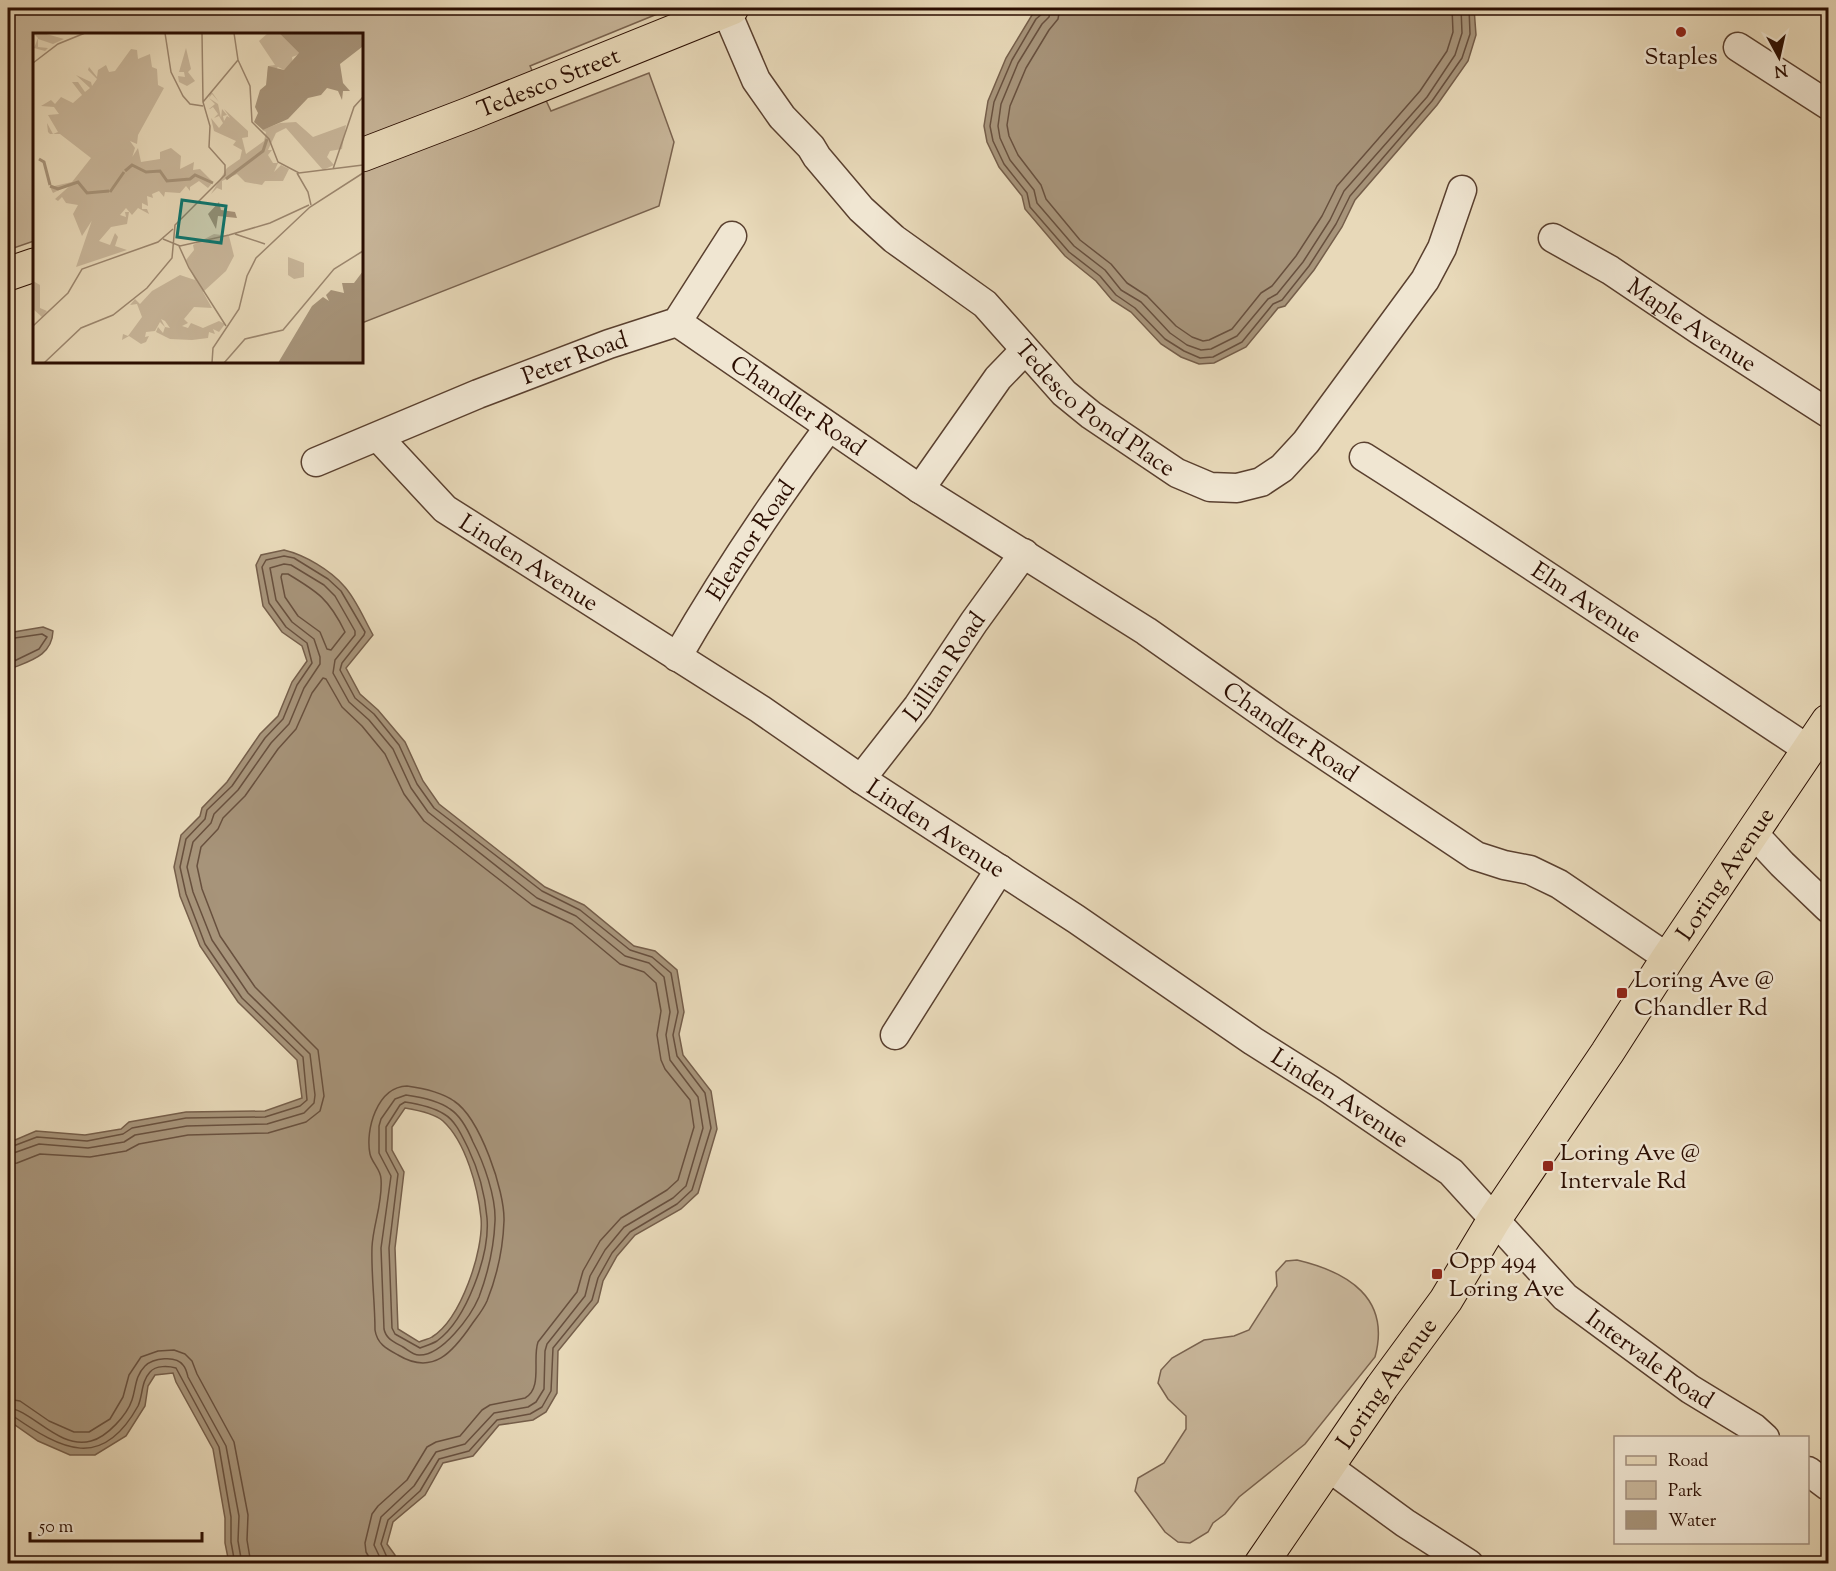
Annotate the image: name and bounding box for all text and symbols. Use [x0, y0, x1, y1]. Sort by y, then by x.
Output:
marker: Staples [1674, 25, 1688, 39]
north arrow [1749, 27, 1809, 87]
inset map [33, 33, 363, 363]
street label: Tedesco Street [473, 40, 625, 128]
place label: Staples [1644, 41, 1718, 75]
text: N [1773, 57, 1789, 82]
street label: Maple Avenue [1619, 271, 1762, 382]
street label: Peter Road [517, 324, 633, 395]
street label: Tedesco Pond Place [1006, 333, 1181, 486]
street label: Chandler Road [722, 348, 872, 466]
street label: Eleanor Road [700, 474, 805, 608]
street label: Linden Avenue [452, 507, 604, 621]
street label: Elm Avenue [1524, 555, 1648, 653]
street label: Lillian Road [897, 605, 995, 730]
street label: Chandler Road [1215, 675, 1365, 792]
street label: Linden Avenue [859, 772, 1011, 887]
street label: Loring Avenue [1669, 801, 1784, 948]
place label: Loring Ave @ Chandler Rd [1634, 964, 1774, 1026]
marker: Loring Ave @ Chandler Rd [1615, 986, 1629, 1000]
street label: Linden Avenue [1264, 1041, 1415, 1158]
place label: Loring Ave @ Intervale Rd [1560, 1137, 1700, 1199]
marker: Loring Ave @ Intervale Rd [1541, 1159, 1555, 1173]
place label: Opp 494 Loring Ave [1449, 1245, 1564, 1307]
marker: Opp 494 Loring Ave [1430, 1267, 1444, 1281]
street label: Intervale Road [1578, 1303, 1720, 1419]
street label: Loring Avenue [1329, 1311, 1446, 1457]
legend [1614, 1436, 1809, 1544]
text: Road [1668, 1449, 1708, 1475]
text: Park [1668, 1479, 1703, 1505]
scale bar [30, 1505, 202, 1543]
text: Water [1668, 1509, 1717, 1535]
text: 50 m [38, 1515, 74, 1541]

